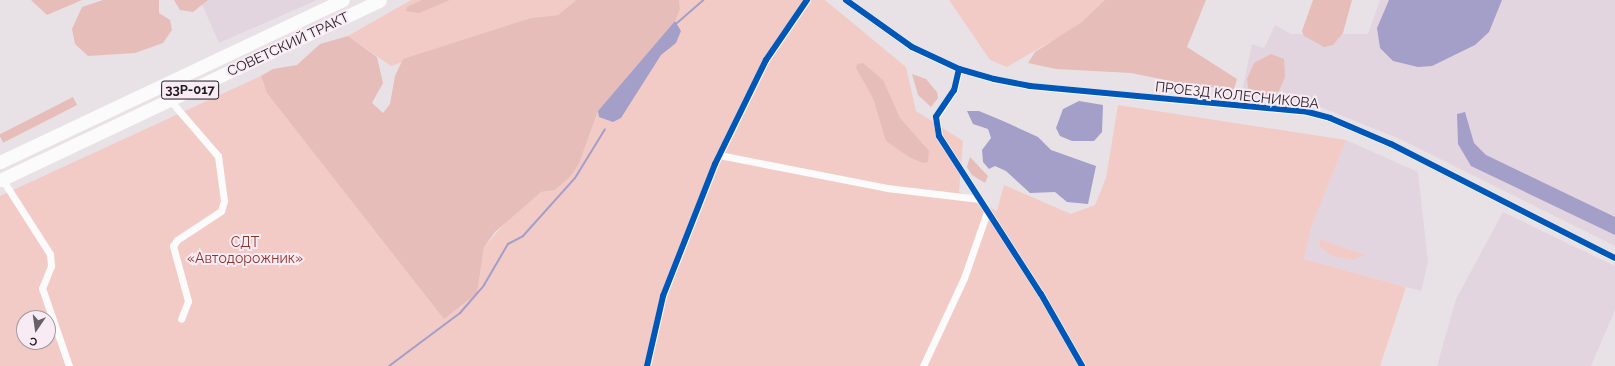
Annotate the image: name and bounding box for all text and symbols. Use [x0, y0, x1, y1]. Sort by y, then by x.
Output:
street label: СОВЕТСКИЙ ТРАКТ [224, 8, 352, 80]
street label: ПРОЕЗД КОЛЕСНИКОВА [1154, 78, 1320, 112]
road number: 33Р-017 [161, 79, 219, 101]
park label: СДТ «Автодорожник» [187, 234, 303, 266]
north arrow [16, 310, 56, 350]
text: С [28, 334, 39, 348]

